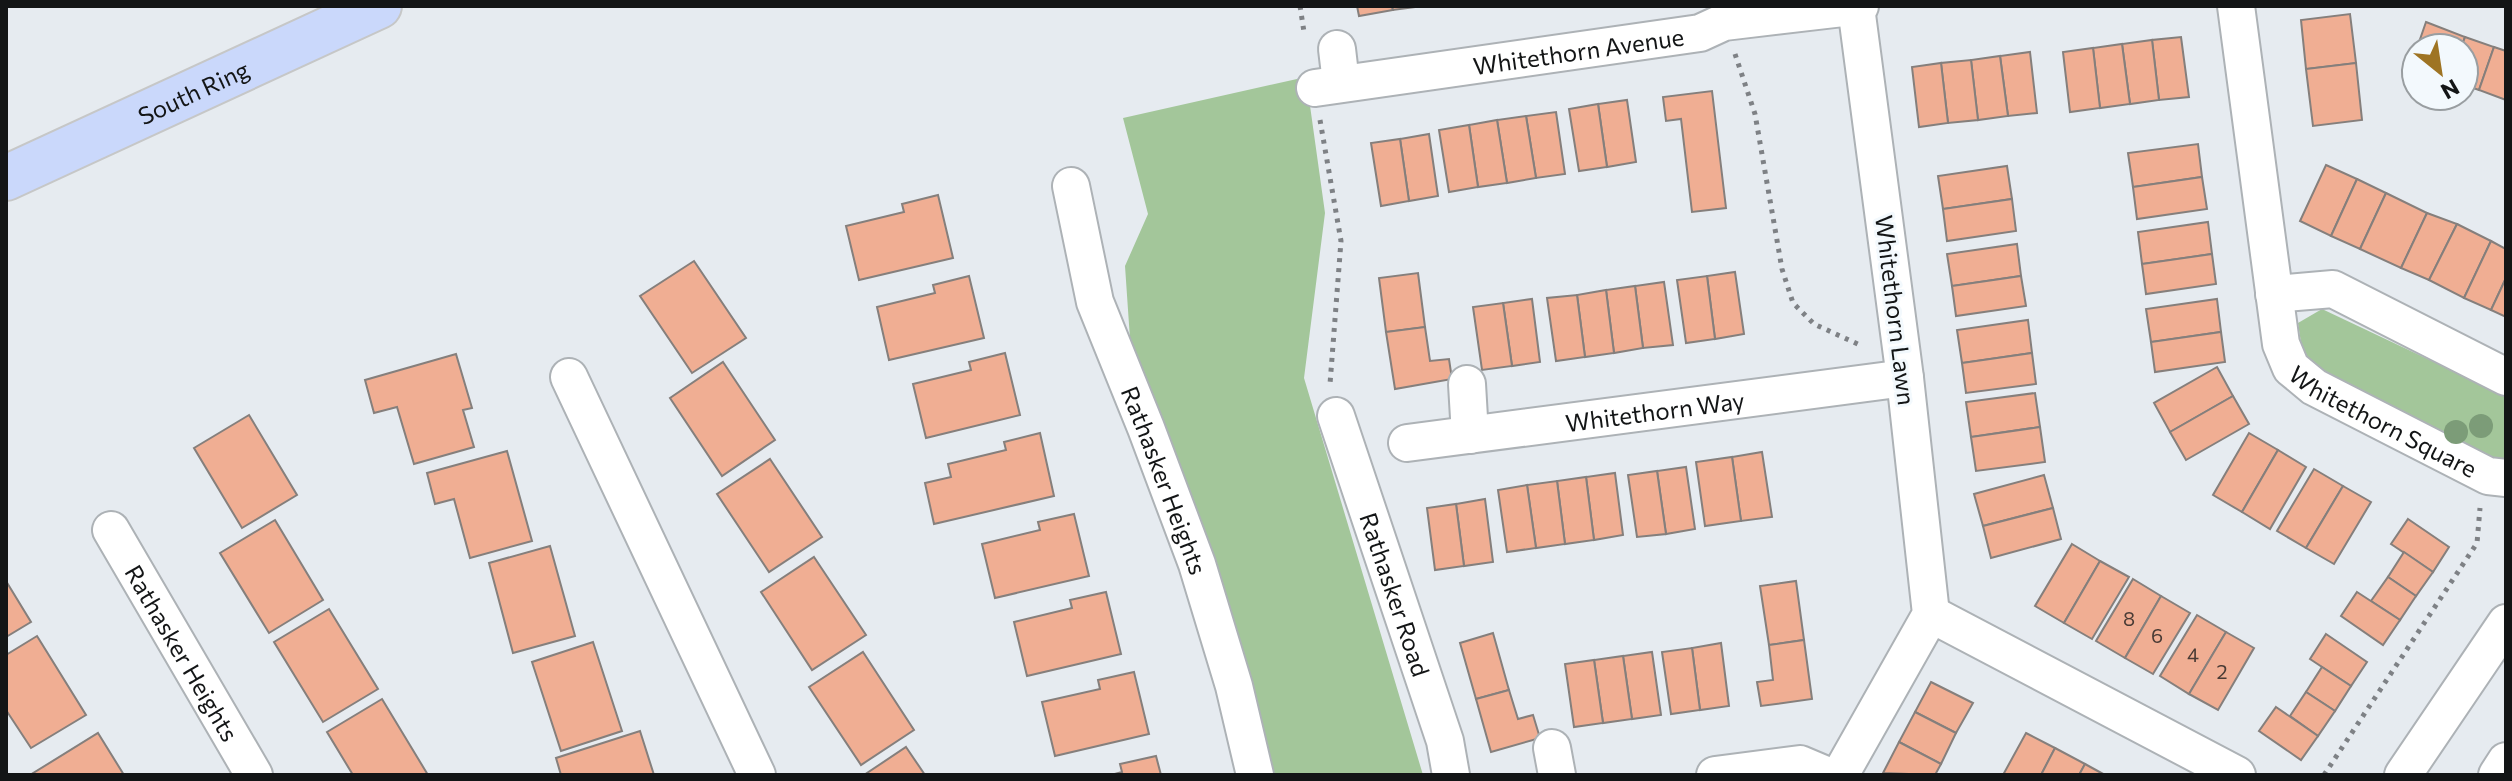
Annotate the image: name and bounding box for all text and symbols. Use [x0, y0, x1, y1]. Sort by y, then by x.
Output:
street label: Whitethorn Avenue [1471, 21, 1686, 80]
north arrow [2400, 32, 2480, 112]
street label: South Ring [133, 54, 253, 130]
text: N [2436, 74, 2464, 106]
street label: Whitethorn Lawn [1870, 213, 1922, 407]
street label: Whitethorn Square [2284, 359, 2482, 483]
street label: Rathasker Heights [1116, 382, 1214, 578]
street label: Whitethorn Way [1564, 385, 1746, 437]
street label: Rathasker Road [1355, 509, 1437, 680]
street label: Rathasker Heights [120, 559, 245, 746]
house number: 8 [2123, 606, 2135, 630]
house number: 6 [2151, 623, 2163, 647]
house number: 4 [2187, 642, 2199, 666]
house number: 2 [2216, 659, 2228, 683]

